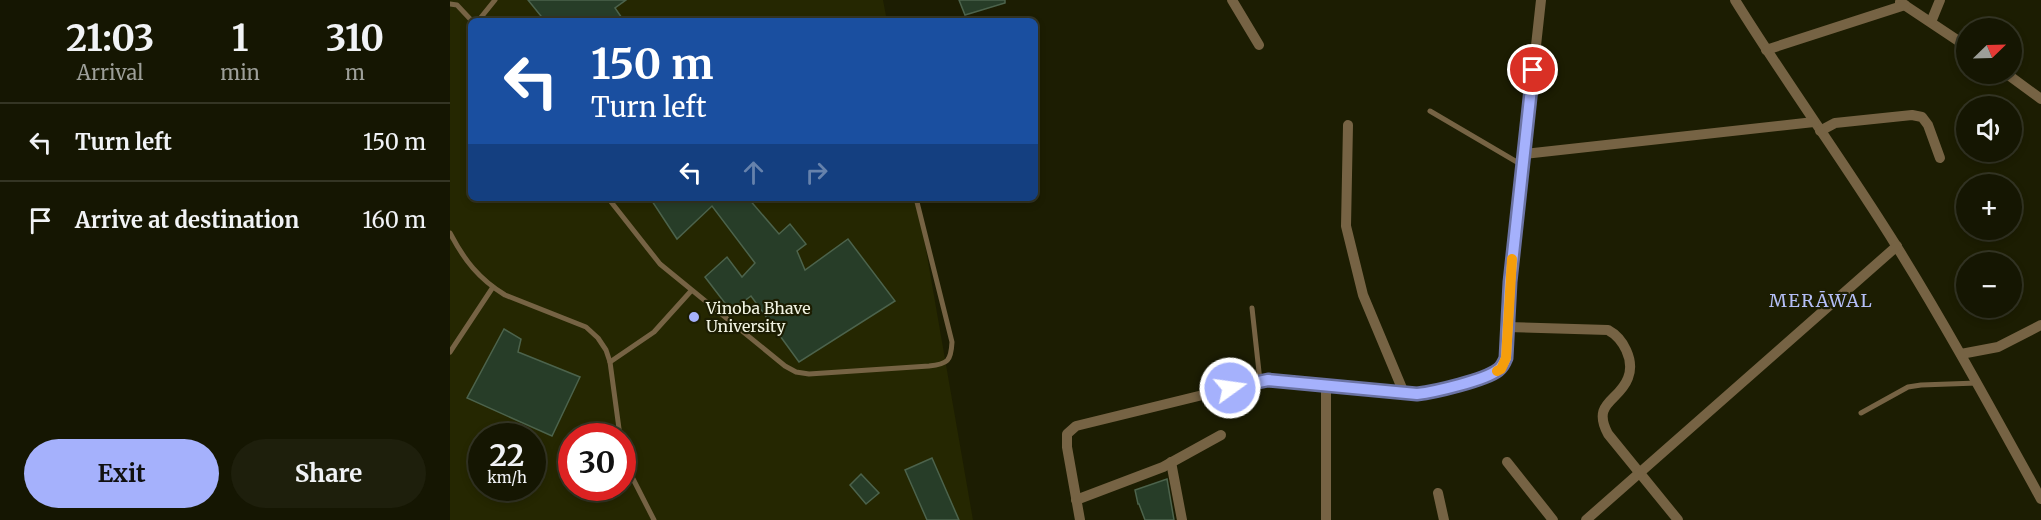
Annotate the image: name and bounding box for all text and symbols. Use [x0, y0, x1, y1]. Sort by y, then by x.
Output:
text: 21:03 [66, 16, 154, 61]
text: 1 [232, 16, 248, 61]
text: 310 [326, 16, 384, 61]
north arrow [1956, 18, 2022, 84]
map controls [1956, 18, 2022, 318]
text: 150 m [591, 38, 713, 90]
icon: left [492, 42, 570, 120]
pin [1507, 44, 1558, 95]
icon: arrive [1516, 53, 1549, 86]
text: Arrival [77, 60, 144, 85]
text: min [220, 60, 260, 85]
text: m [345, 60, 365, 85]
text: Turn left [591, 90, 706, 124]
button: sound [1956, 96, 2022, 162]
icon: left [24, 126, 57, 159]
text: Turn left [75, 128, 172, 156]
text: 150 m [363, 128, 426, 156]
icon: left [674, 156, 707, 189]
icon: ahead [737, 156, 770, 189]
icon: right [800, 156, 833, 189]
button: + [1956, 174, 2022, 240]
icon: arrive [24, 204, 57, 237]
text: Arrive at destination [75, 206, 299, 234]
text: 160 m [362, 206, 426, 234]
button: − [1956, 252, 2022, 318]
district label: MERĀWAL [1769, 289, 1873, 312]
place label: Vinoba Bhave University [705, 298, 811, 336]
marker: Vinoba Bhave University [687, 310, 701, 324]
position arrow [1198, 356, 1262, 420]
speed limit sign: 30 [558, 423, 636, 501]
text: 22 [490, 436, 524, 474]
button: Exit [24, 439, 219, 508]
button: Share [231, 439, 426, 508]
text: km/h [487, 468, 527, 487]

